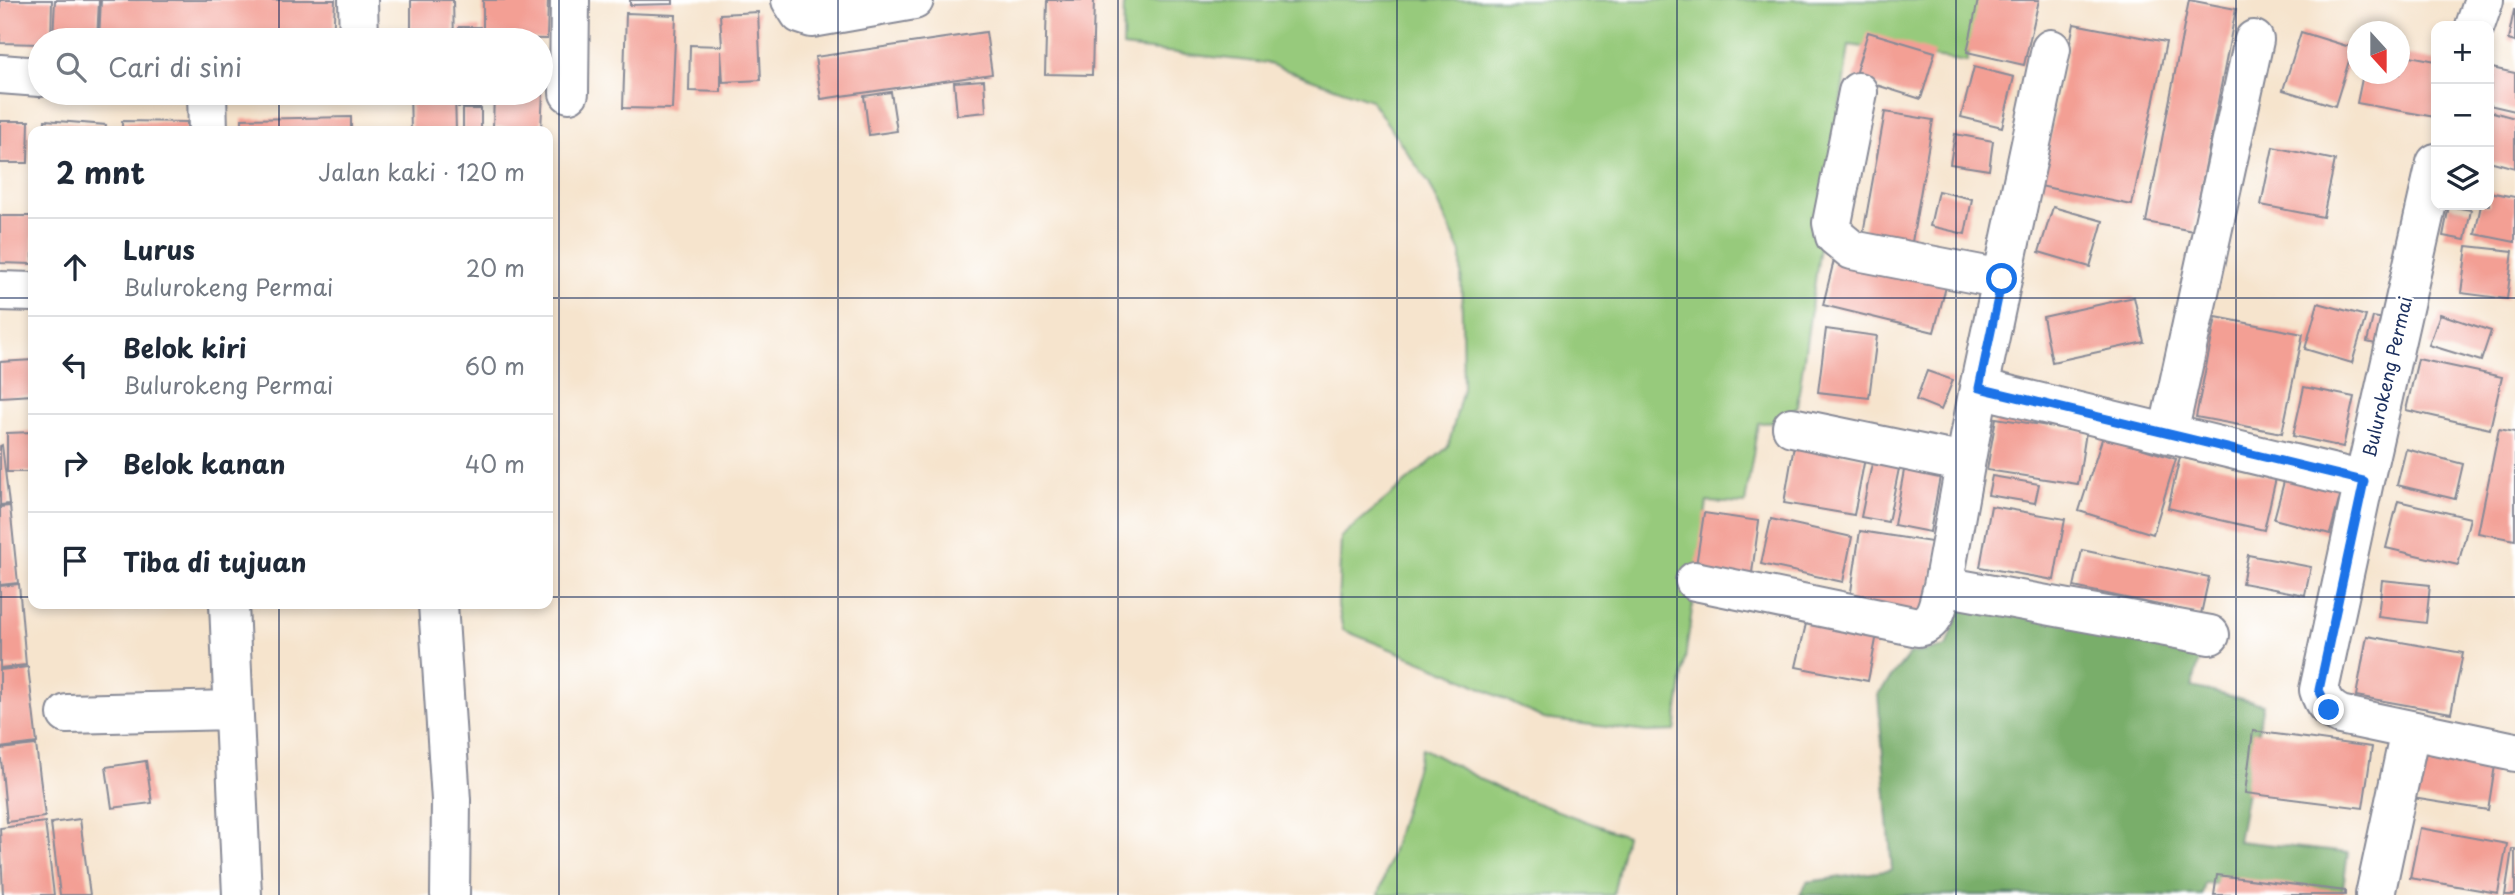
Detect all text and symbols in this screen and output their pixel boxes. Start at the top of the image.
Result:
north arrow [2347,21,2410,84]
map controls [2431,21,2494,210]
button: + [2431,21,2494,84]
search box [28,28,553,105]
text: Cari di sini [108,47,242,86]
icon: search [52,48,90,86]
button: − [2431,84,2494,147]
button: layers [2431,147,2494,210]
text: 2 mnt [56,149,145,194]
text: Jalan kaki · 120 m [318,154,525,189]
text: Lurus [123,230,195,269]
icon: ahead [56,248,94,286]
text: 20 m [466,250,525,285]
route start [1986,263,2017,294]
text: Bulurokeng Permai [123,269,333,304]
street label: Bulurokeng Permai [2355,293,2418,460]
text: Belok kiri [123,328,246,367]
icon: left [56,346,94,384]
text: 60 m [465,348,525,383]
text: Bulurokeng Permai [123,367,333,402]
icon: right [56,444,94,482]
text: Belok kanan [123,444,285,483]
text: 40 m [465,446,525,481]
icon: arrive [56,542,94,580]
text: Tiba di tujuan [123,542,307,581]
route end [2313,694,2344,725]

